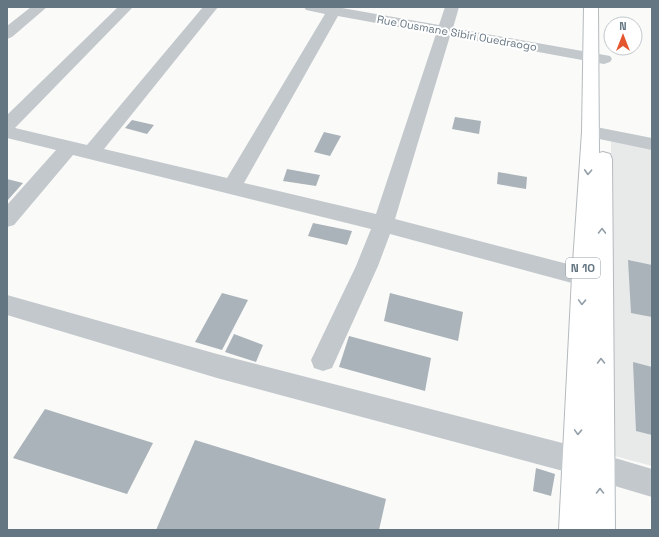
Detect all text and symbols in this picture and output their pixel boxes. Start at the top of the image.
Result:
street label: Rue Ousmane Sibiri Ouedraogo [376,12,538,54]
north arrow [603,16,643,56]
text: N [619,19,627,33]
one-way arrow [584,169,593,175]
one-way arrow [598,228,606,234]
road number: N 10 [566,258,600,278]
one-way arrow [578,299,586,305]
one-way arrow [597,358,605,364]
one-way arrow [574,429,583,435]
one-way arrow [596,488,604,494]

